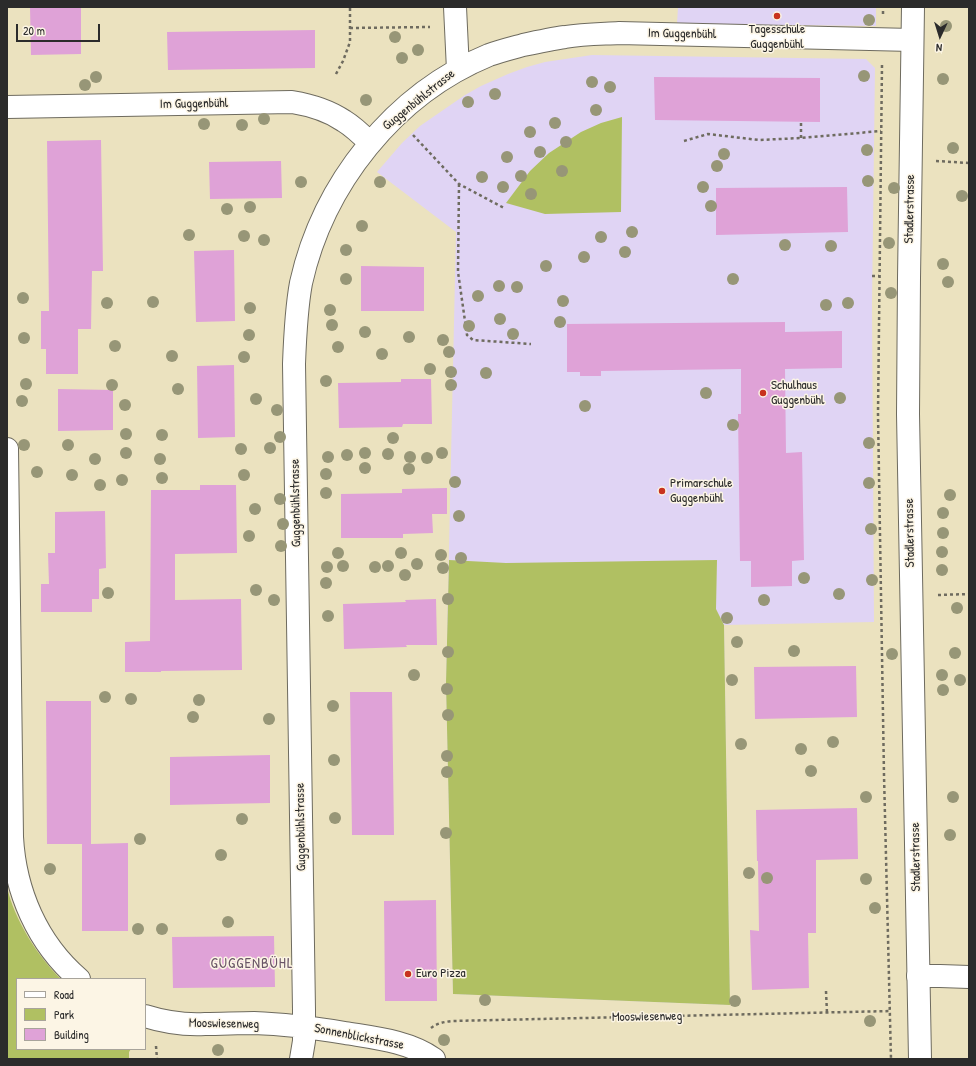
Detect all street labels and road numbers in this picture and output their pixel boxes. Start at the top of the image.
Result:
street label: Im Guggenbühl [648,26,716,42]
street label: Guggenbühlstrasse [380,66,458,134]
street label: Im Guggenbühl [160,96,228,112]
street label: Stadlerstrasse [902,174,918,244]
street label: Guggenbühlstrasse [287,459,305,547]
street label: Stadlerstrasse [902,498,918,568]
street label: Guggenbühlstrasse [292,783,310,871]
street label: Stadlerstrasse [908,822,924,892]
street label: Mooswiesenweg [612,1009,682,1025]
street label: Mooswiesenweg [189,1016,259,1032]
street label: Sonnenblickstrasse [313,1021,405,1053]

